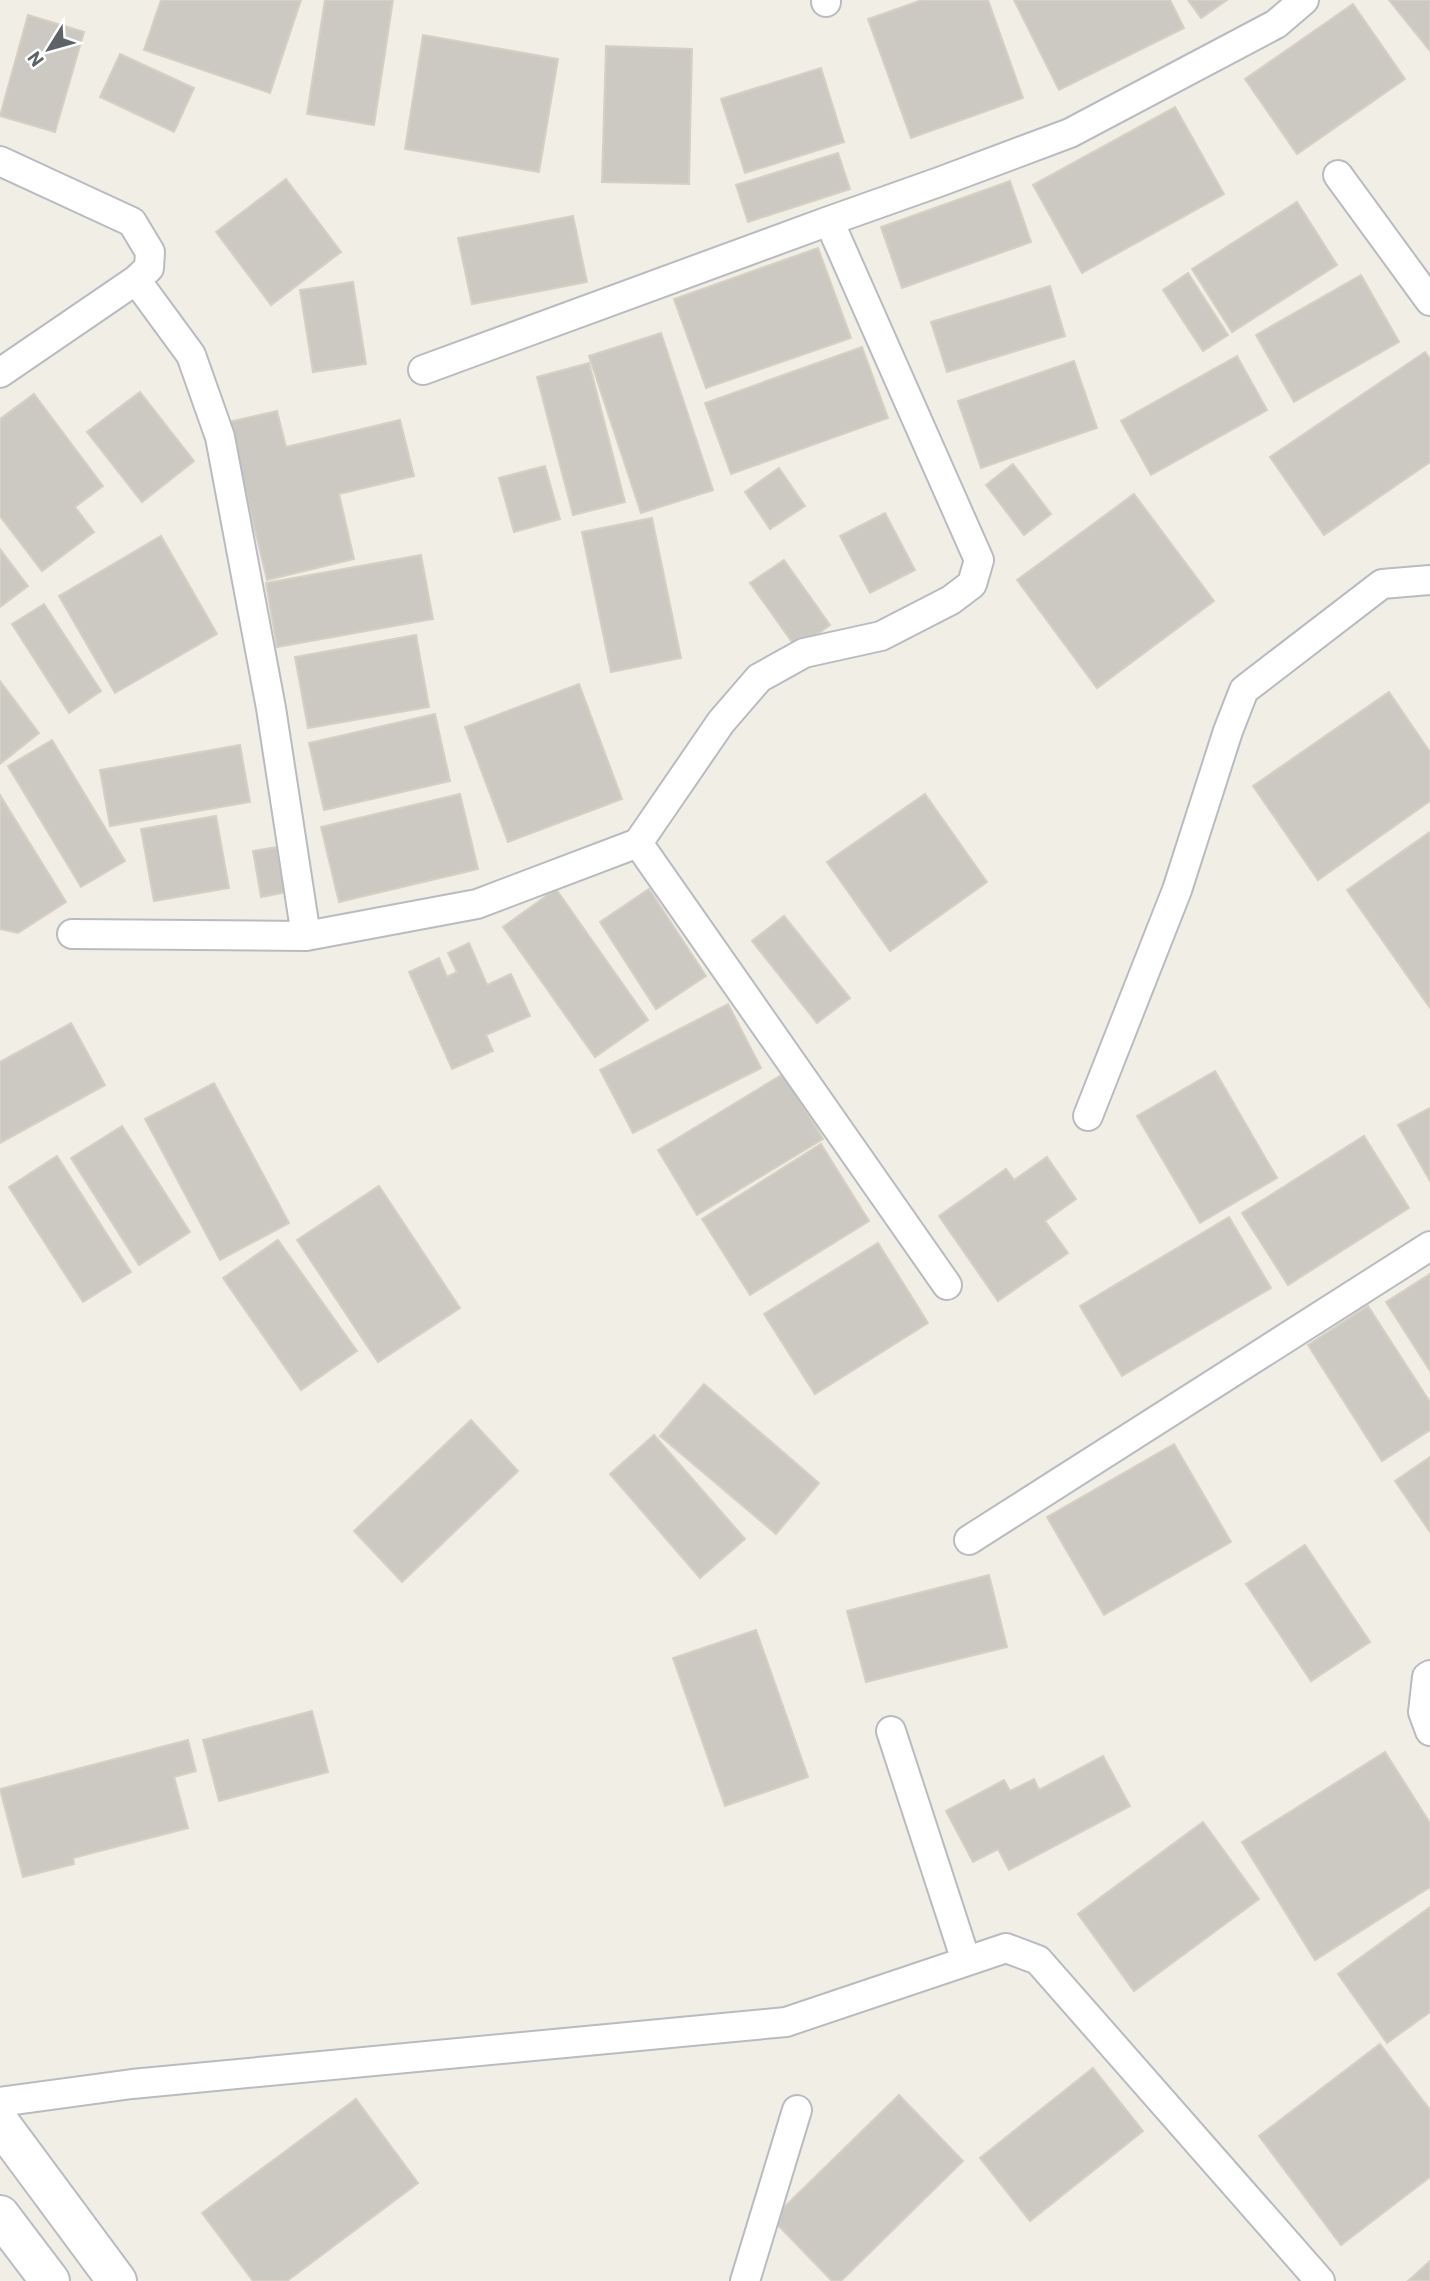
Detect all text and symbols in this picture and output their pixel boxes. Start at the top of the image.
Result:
north arrow [14,14,84,84]
text: N [22,48,48,72]

